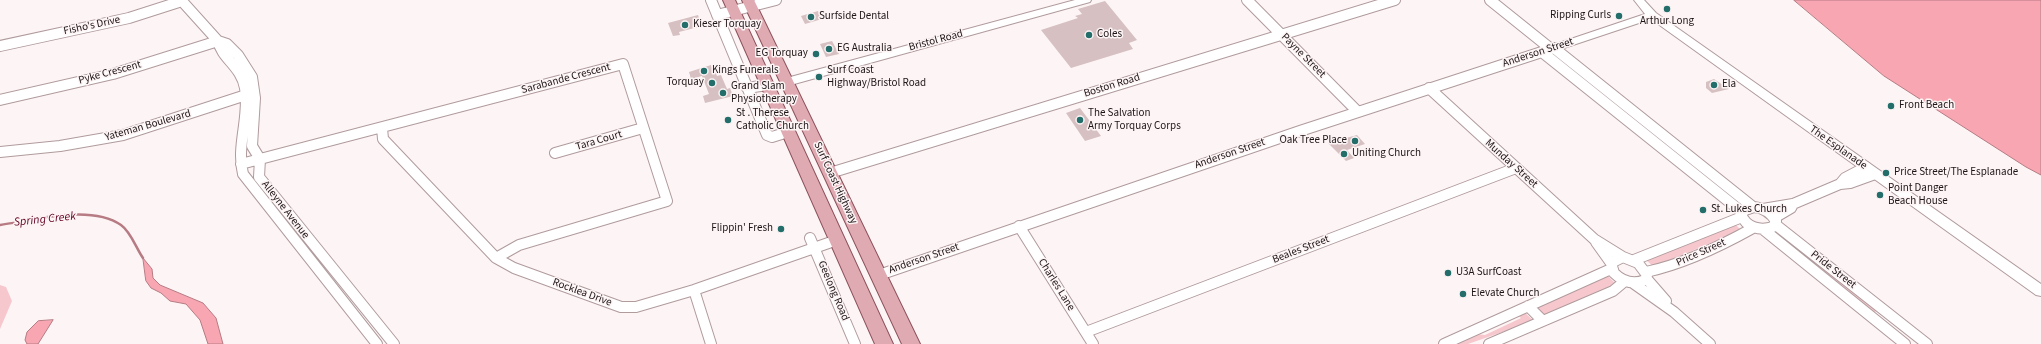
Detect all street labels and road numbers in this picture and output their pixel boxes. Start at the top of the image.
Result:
street label: Fisho's Drive [62,14,122,38]
street label: Bristol Road [907,27,965,55]
street label: Payne Street [1278,31,1328,81]
street label: Anderson Street [1501,35,1575,71]
street label: Pyke Crescent [77,58,143,88]
street label: Sarabande Crescent [520,61,612,97]
street label: Boston Road [1082,71,1142,101]
street label: Yateman Boulevard [104,107,192,145]
street label: The Esplanade [1807,123,1869,173]
street label: Tara Court [574,128,624,154]
street label: Anderson Street [1193,136,1267,172]
street label: Munday Street [1482,137,1540,191]
street label: Surf Coast Highway [810,140,860,226]
street label: Alleyne Avenue [258,178,312,242]
street label: Beales Street [1271,233,1331,267]
street label: Price Street [1674,236,1728,270]
street label: Anderson Street [887,241,961,277]
street label: Pride Street [1808,248,1858,292]
street label: Charles Lane [1035,256,1077,314]
street label: Geelong Road [814,259,852,323]
street label: Rocklea Drive [550,276,614,310]

